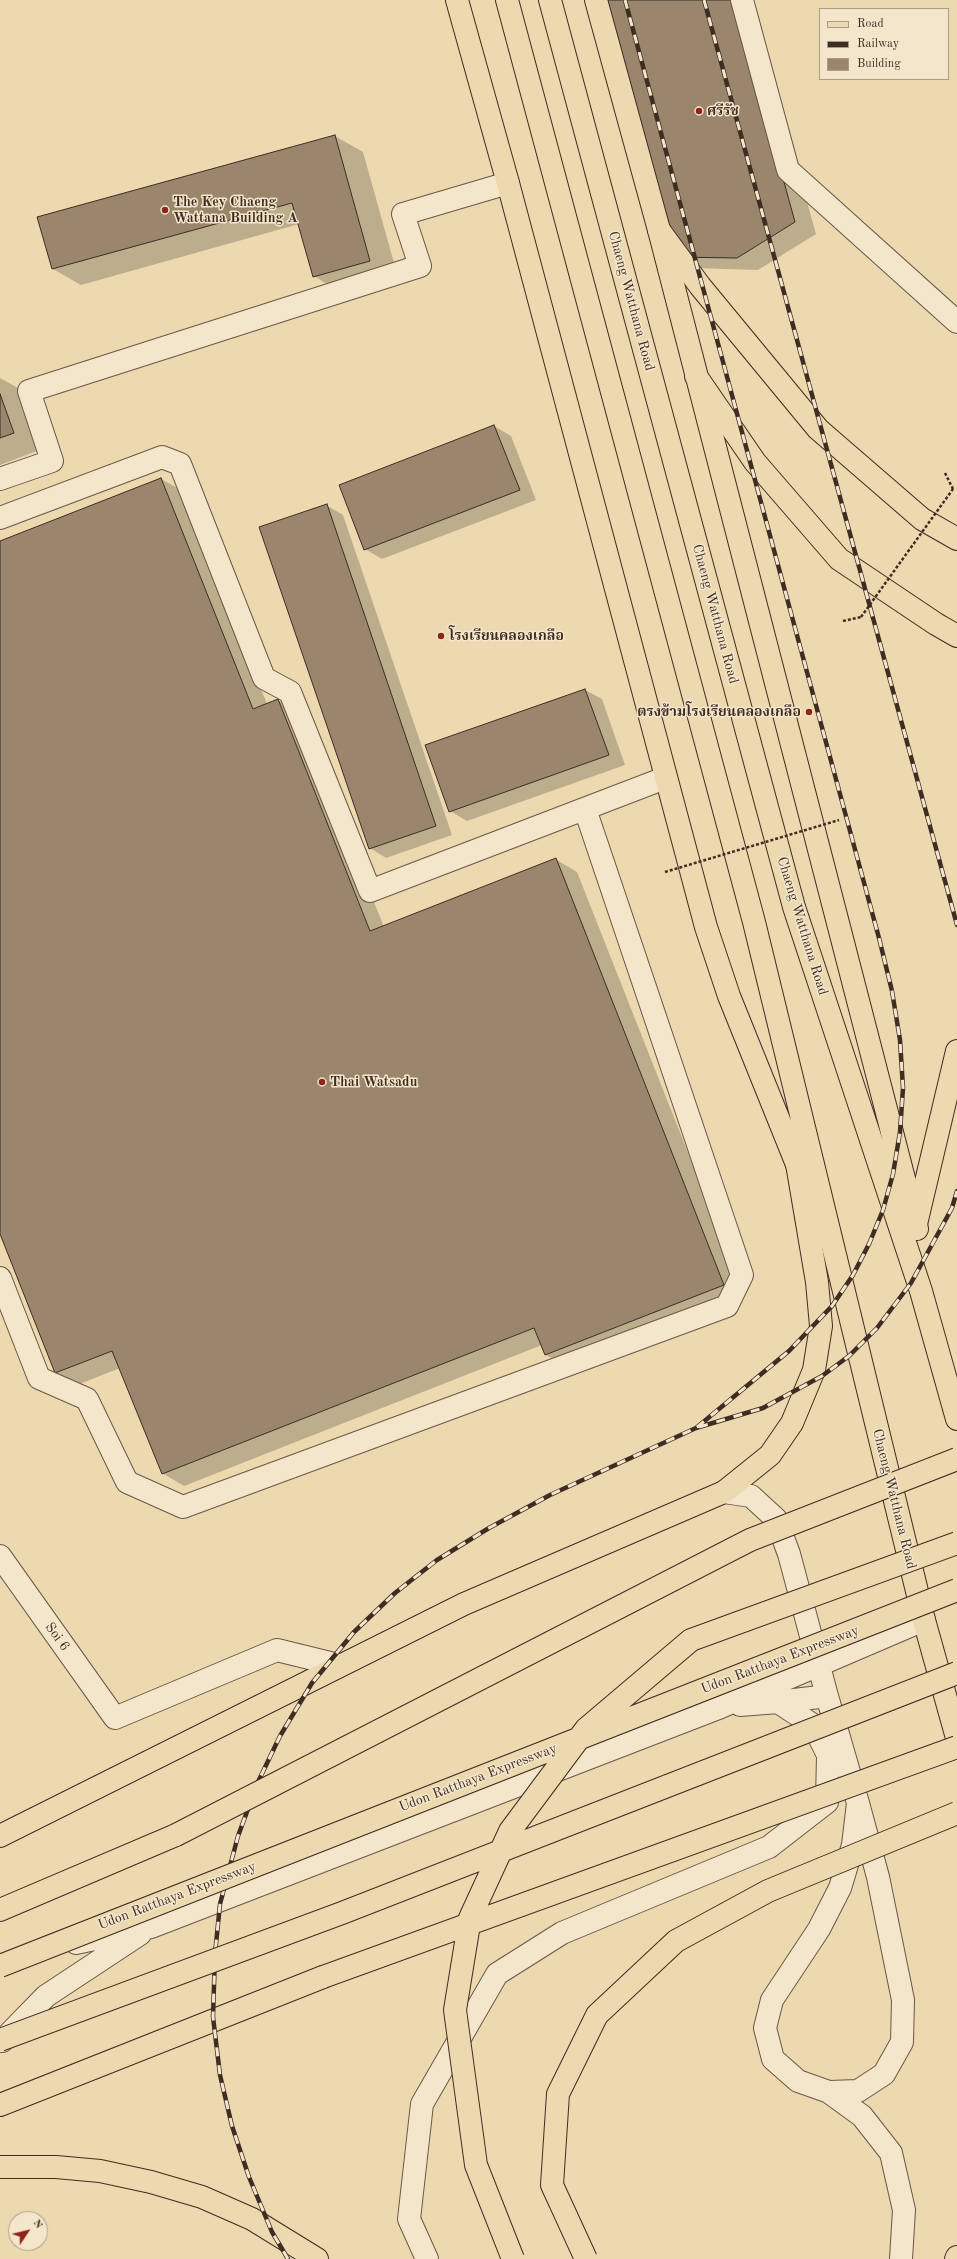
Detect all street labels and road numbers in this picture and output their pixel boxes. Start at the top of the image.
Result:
street label: Chaeng Watthana Road [604,229,658,373]
street label: Chaeng Watthana Road [688,542,742,686]
street label: Chaeng Watthana Road [773,855,831,997]
street label: Chaeng Watthana Road [868,1427,920,1571]
street label: Soi 6 [41,1619,73,1655]
street label: Udon Ratthaya Expressway [699,1622,861,1698]
street label: Udon Ratthaya Expressway [397,1740,559,1816]
street label: Udon Ratthaya Expressway [96,1858,258,1934]

